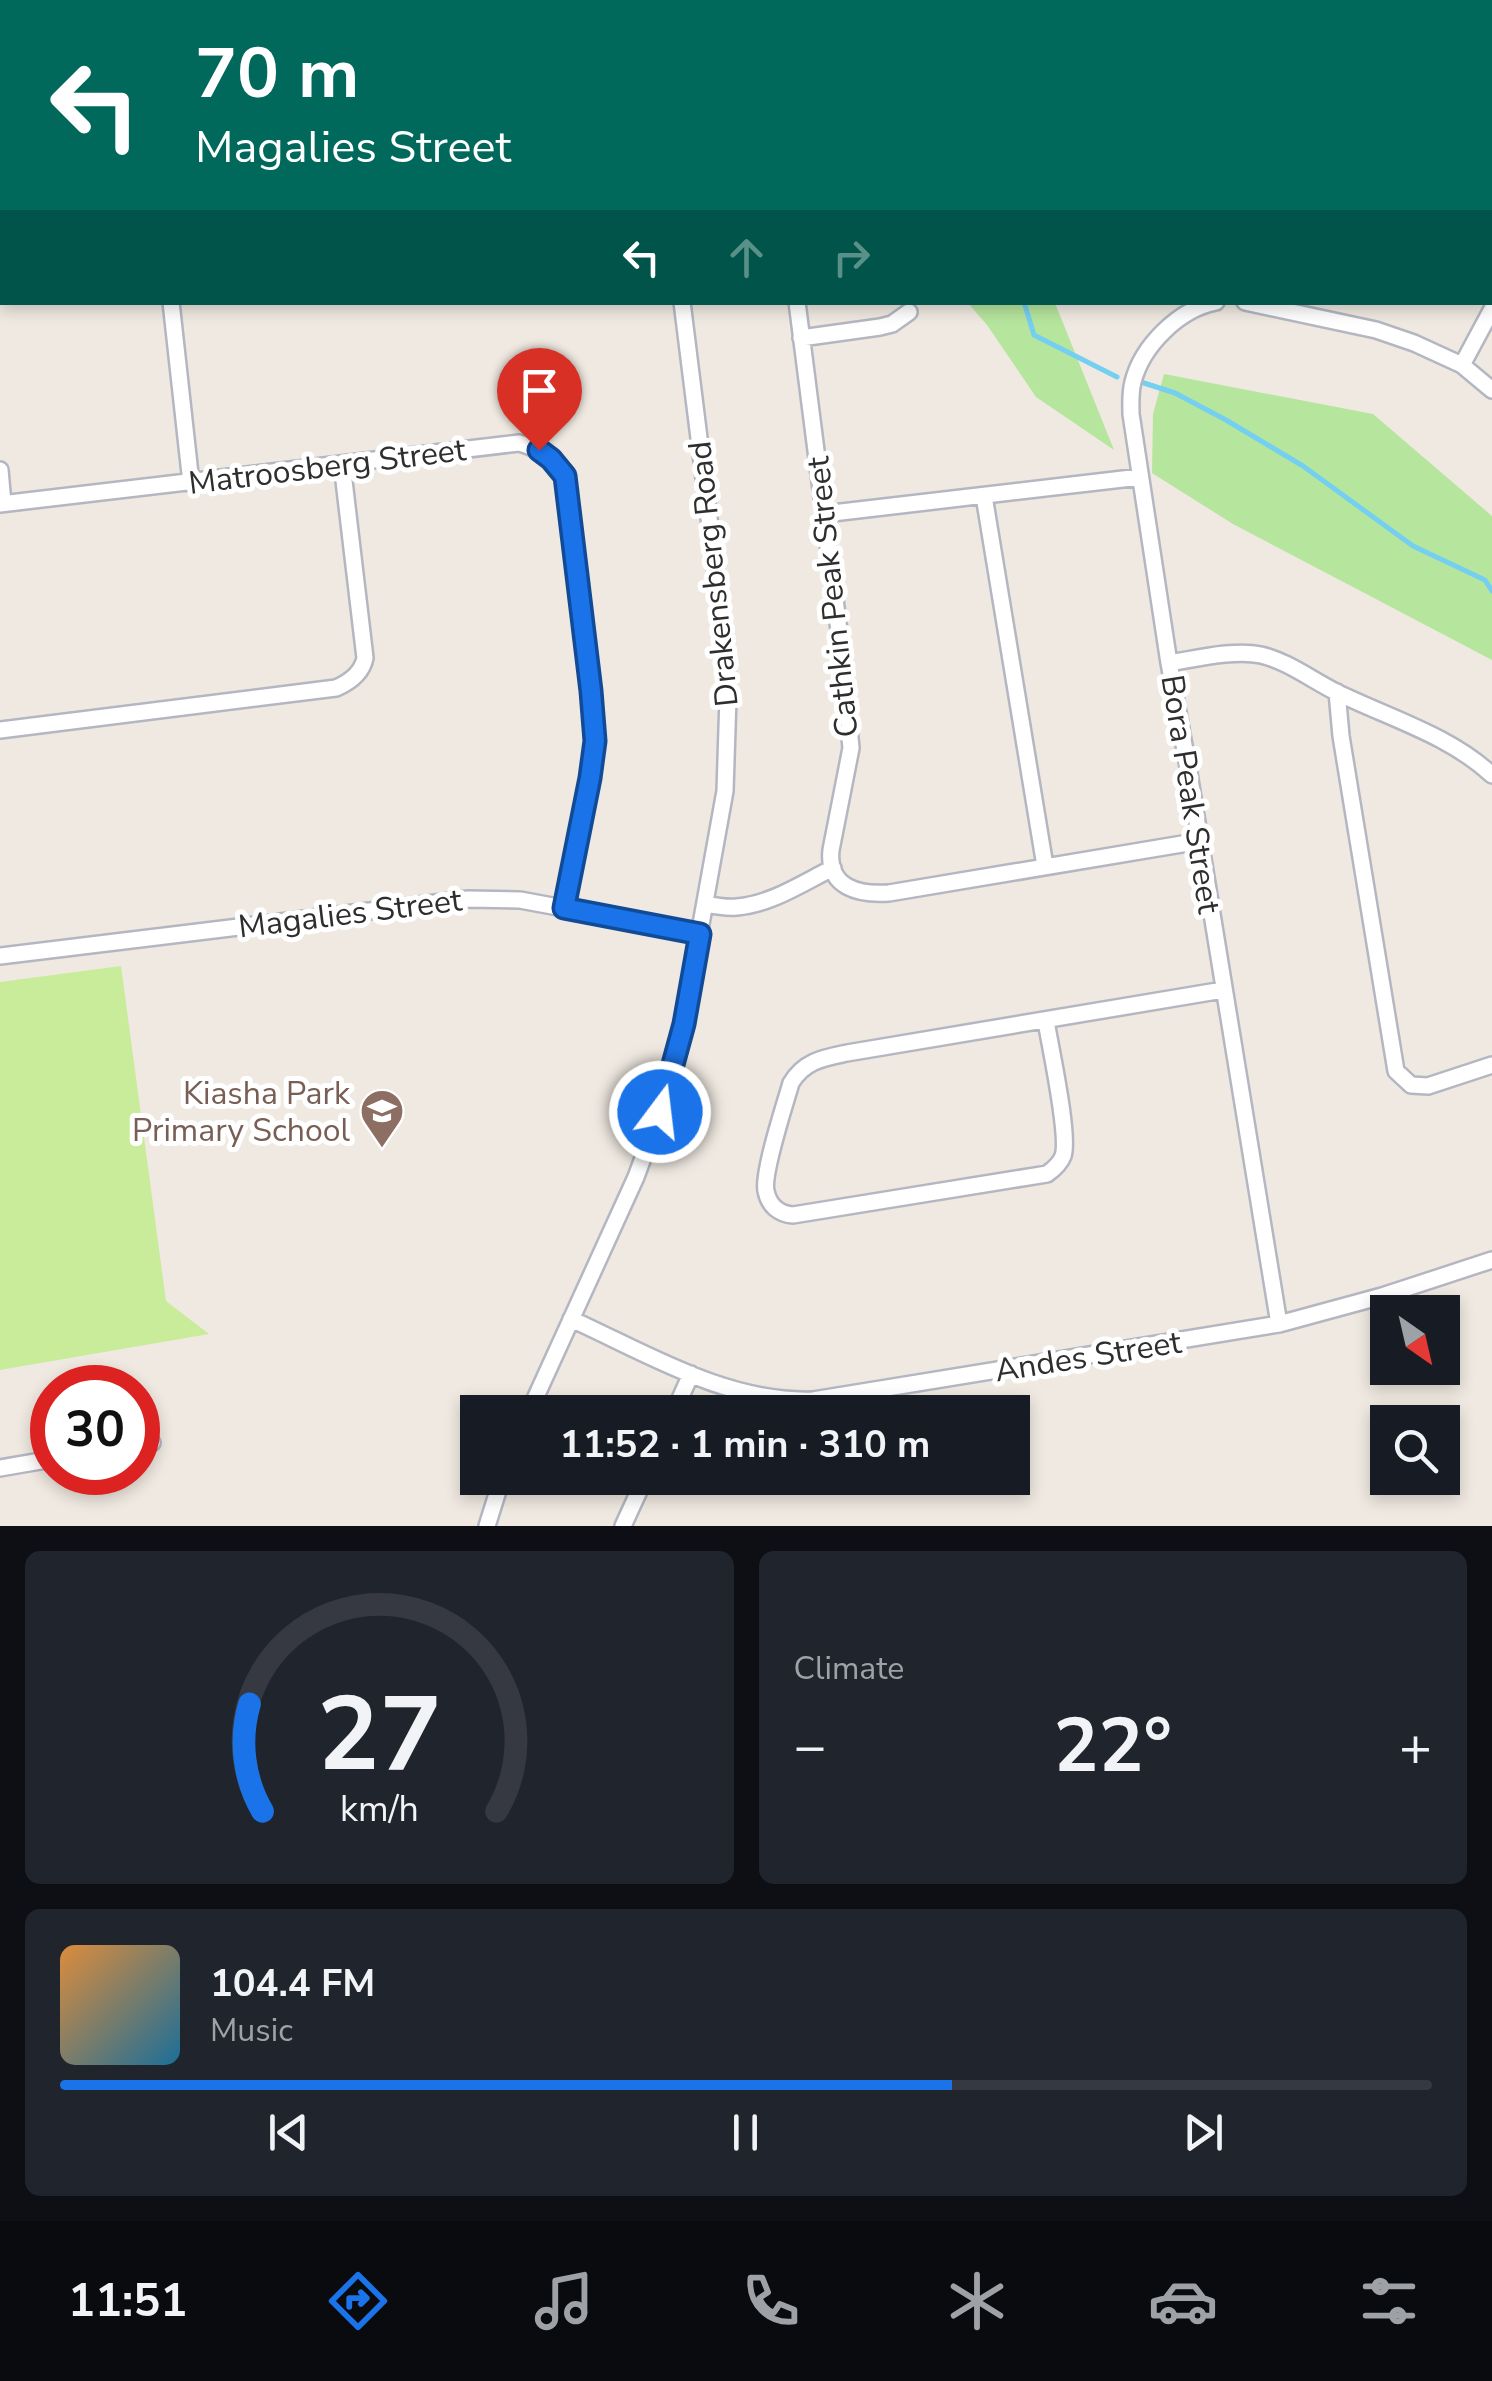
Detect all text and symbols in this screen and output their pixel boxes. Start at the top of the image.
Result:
text: 70 m [195,26,359,122]
icon: left [30,40,160,170]
text: Magalies Street [195,117,511,178]
icon: left [614,230,669,285]
icon: ahead [719,230,774,285]
icon: right [824,230,879,285]
pin [497,348,582,451]
icon: arrive [512,363,567,418]
street label: Matroosberg Street [186,428,469,505]
street label: Drakensberg Road [678,439,749,709]
street label: Cathkin Peak Street [796,454,869,740]
street label: Bora Peak Street [1150,672,1231,917]
street label: Magalies Street [236,878,465,949]
position arrow [608,1060,712,1164]
place label: Kiasha Park Primary School [132,1072,351,1152]
school or university icon: Kiasha Park Primary School [359,1088,405,1149]
north arrow [1370,1295,1460,1385]
map controls [1370,1295,1460,1495]
street label: Andes Street [992,1320,1185,1392]
speed limit sign: 30 [30,1365,160,1495]
button: search [1370,1405,1460,1495]
text: 11:52 · 1 min · 310 m [560,1419,930,1470]
text: Climate [794,1647,904,1690]
text: 27 [317,1664,442,1806]
text: 22° [1054,1695,1172,1797]
text: − [794,1709,827,1784]
text: + [1399,1709,1432,1784]
text: km/h [340,1785,419,1834]
text: 104.4 FM [210,1958,375,2009]
text: Music [210,2009,293,2052]
icon: previous [261,2105,316,2160]
icon: pause [718,2105,773,2160]
icon: next [1176,2105,1231,2160]
icon: directions [323,2266,393,2336]
icon: music [529,2266,599,2336]
icon: phone [736,2266,806,2336]
icon: climate [942,2266,1012,2336]
icon: car [1148,2266,1218,2336]
icon: filters [1354,2266,1424,2336]
text: 11:51 [68,2271,187,2332]

